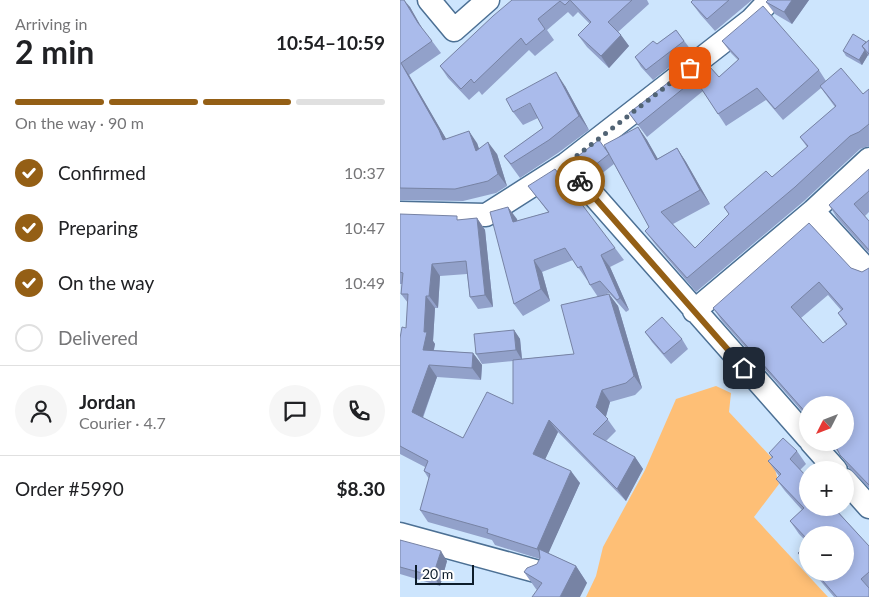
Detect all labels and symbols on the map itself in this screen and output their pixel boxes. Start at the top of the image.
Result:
pin [669,47,711,89]
courier [555,156,605,206]
pin [723,347,765,389]
north arrow [799,396,854,451]
scale bar [415,562,474,585]

